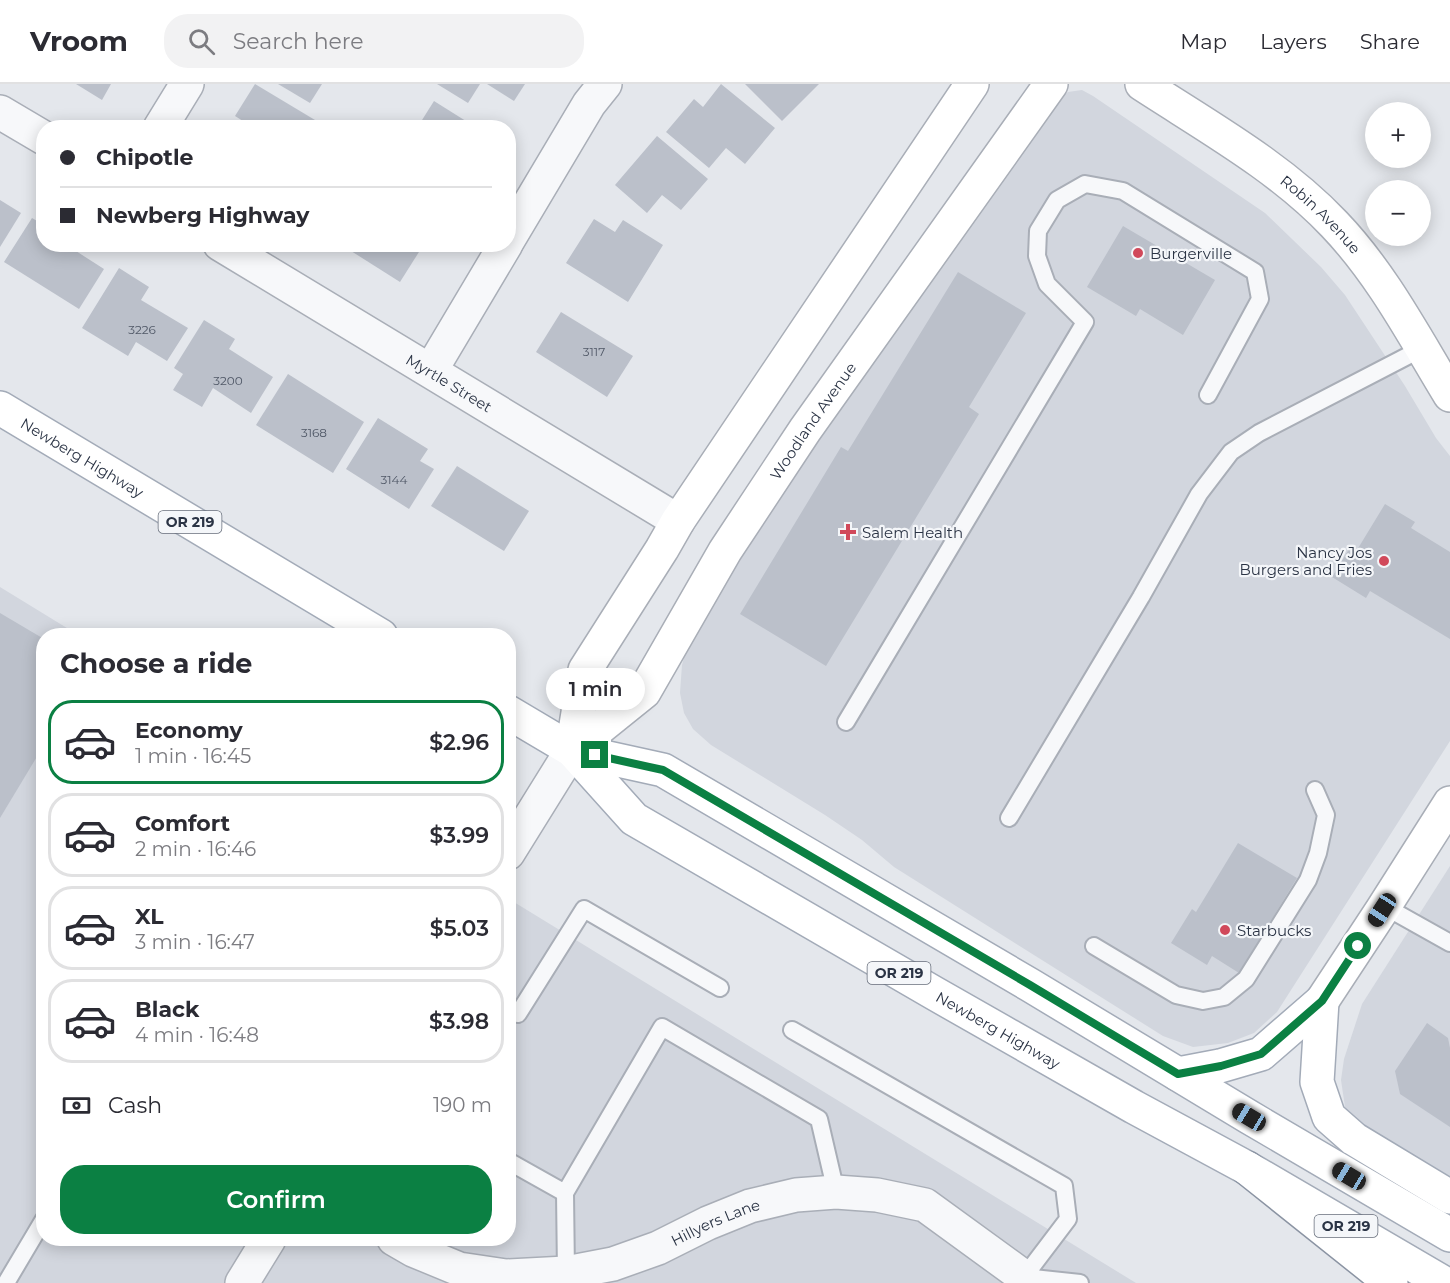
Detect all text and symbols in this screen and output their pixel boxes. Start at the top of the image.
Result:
search box [164,14,584,68]
text: Vroom [30,24,128,58]
icon: search [185,25,218,58]
text: Search here [233,28,364,55]
text: Map [1180,29,1227,54]
text: Layers [1260,29,1327,54]
text: Share [1360,29,1420,54]
map controls [1365,102,1431,246]
button: + [1365,102,1431,168]
text: Chipotle [96,144,193,171]
street label: Robin Avenue [1277,171,1365,257]
button: − [1365,180,1431,246]
text: Newberg Highway [96,202,309,229]
place label: Burgerville [1150,244,1232,263]
marker: Burgerville [1131,246,1145,260]
house number: 3226 [128,322,156,337]
house number: 3117 [583,344,605,359]
street label: Myrtle Street [403,349,496,416]
street label: Woodland Avenue [765,358,860,483]
house number: 3200 [213,373,243,388]
street label: Newberg Highway [18,413,148,502]
house number: 3168 [301,425,327,440]
house number: 3144 [381,472,408,487]
road number: OR 219 [158,511,222,533]
marker: Salem Health [839,523,857,541]
place label: Salem Health [862,523,963,542]
place label: Nancy Jos Burgers and Fries [1239,543,1372,579]
marker: Nancy Jos Burgers and Fries [1377,554,1391,568]
text: Choose a ride [60,647,252,680]
callout: 1 min [546,668,644,710]
text: 1 min [569,677,622,701]
icon: car [63,715,117,769]
text: Economy [135,717,243,744]
text: $2.96 [429,729,489,756]
route end [581,741,608,768]
text: 1 min · 16:45 [135,744,251,768]
icon: car [63,808,117,862]
text: Comfort [135,810,230,837]
text: $3.99 [430,822,489,849]
text: 2 min · 16:46 [135,837,256,861]
car [1365,890,1399,930]
icon: car [63,901,117,955]
text: XL [135,903,164,930]
text: $5.03 [430,915,489,942]
place label: Starbucks [1237,921,1311,940]
marker: Starbucks [1218,923,1232,937]
text: 3 min · 16:47 [135,930,255,954]
route start [1344,932,1371,959]
road number: OR 219 [868,962,930,984]
street label: Newberg Highway [933,987,1064,1073]
icon: car [63,994,117,1048]
text: Black [135,996,199,1023]
text: $3.98 [429,1008,489,1035]
text: 4 min · 16:48 [135,1023,259,1047]
icon: cash [60,1089,93,1122]
text: Cash [108,1092,162,1119]
text: 190 m [433,1093,492,1117]
car [1229,1100,1269,1134]
car [1329,1159,1369,1193]
button: Confirm [60,1165,492,1234]
street label: Hillyers Lane [667,1195,762,1250]
road number: OR 219 [1314,1215,1378,1237]

